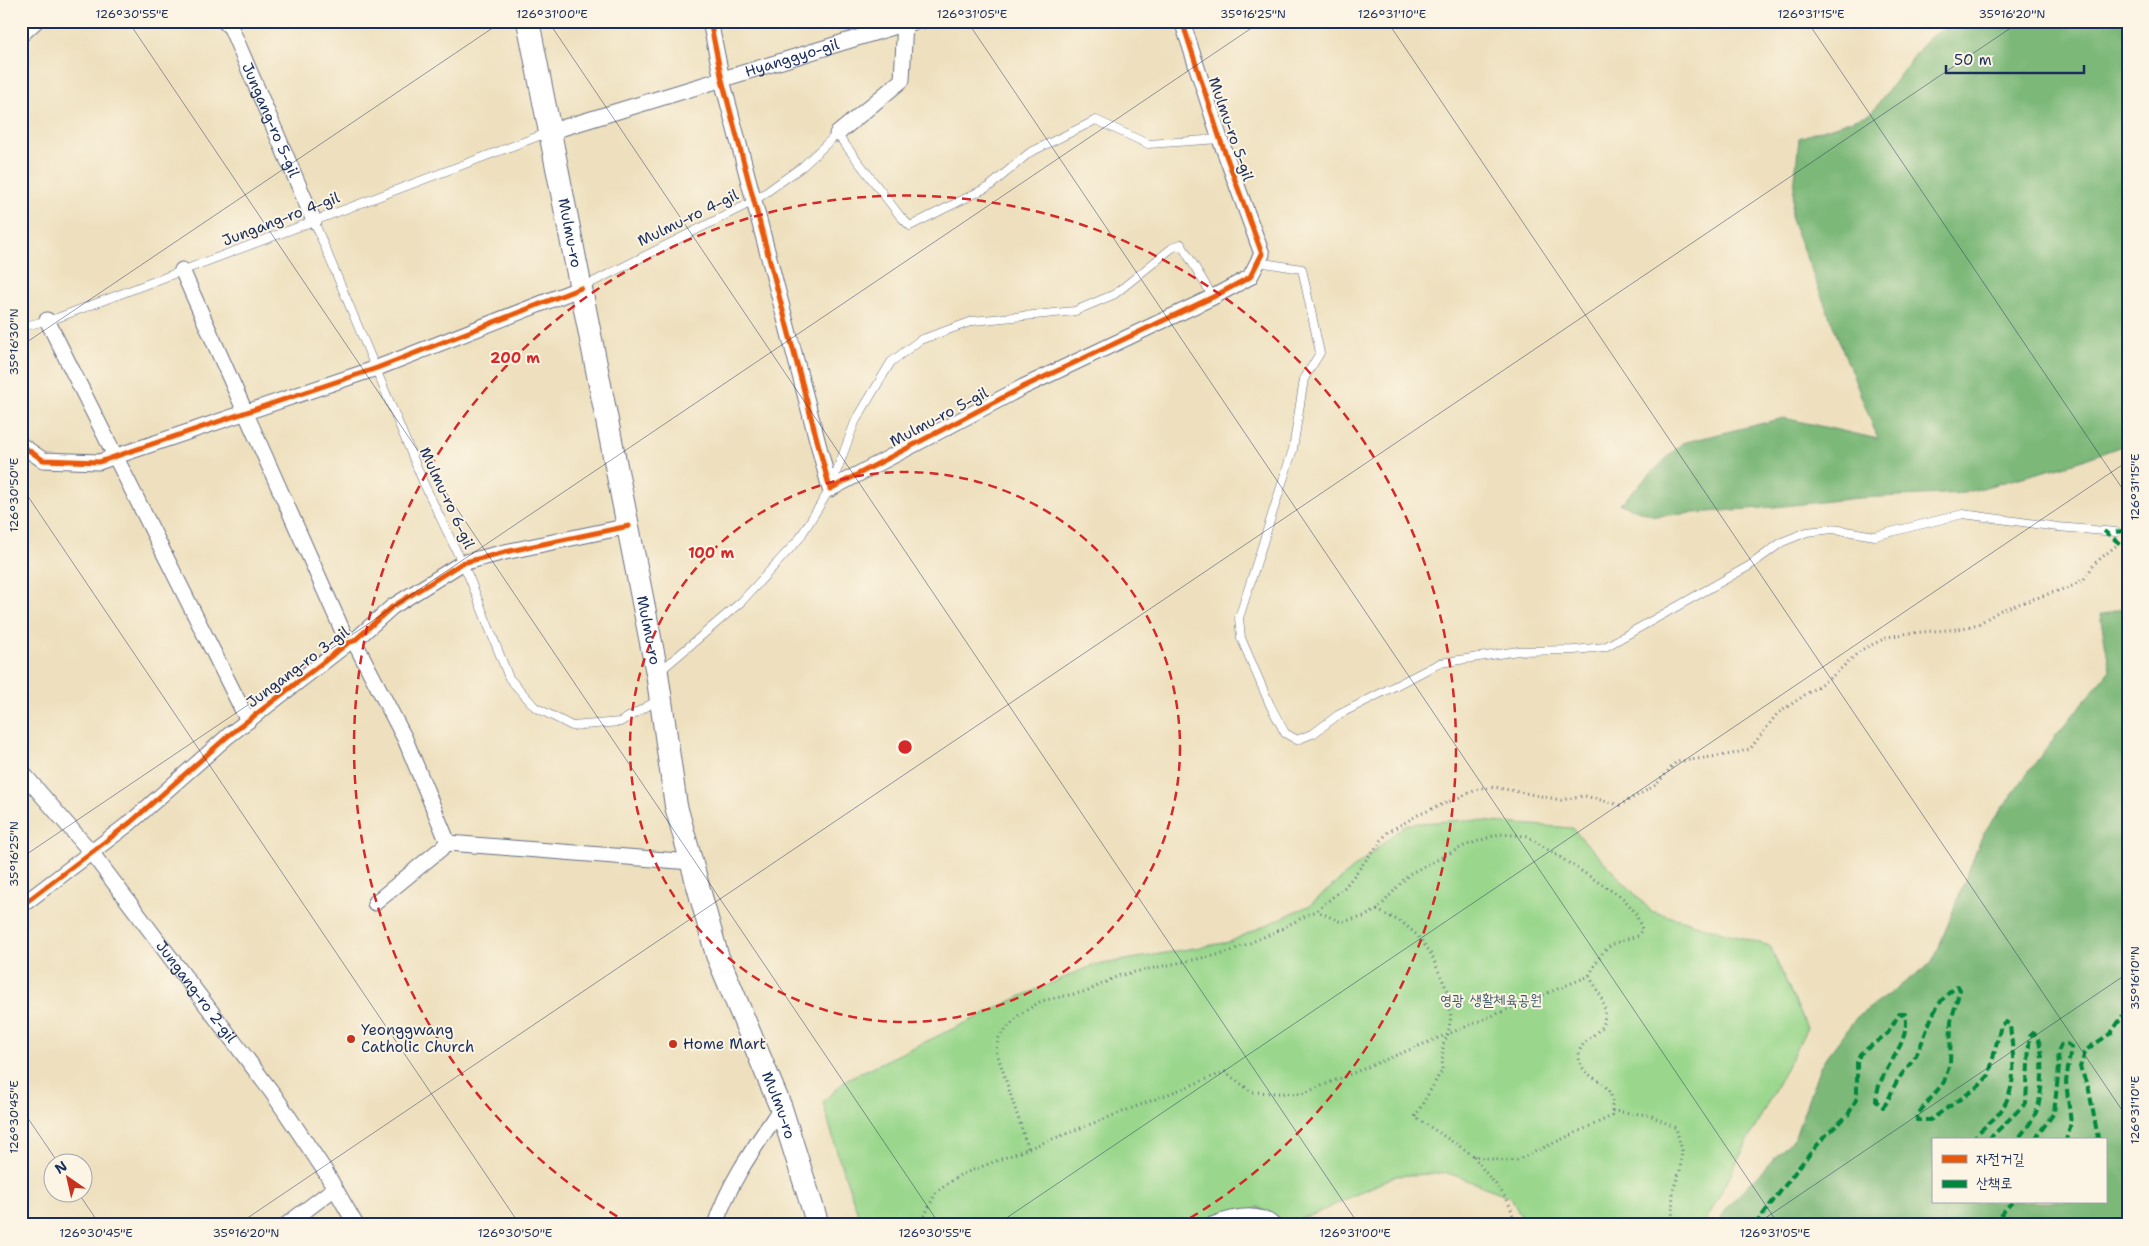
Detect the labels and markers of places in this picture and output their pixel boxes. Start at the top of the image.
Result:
centre of rings [896,738,914,756]
place label: Yeonggwang Catholic Church [361,1020,474,1057]
marker: Yeonggwang Catholic Church [345,1033,357,1045]
place label: Home Mart [683,1034,766,1054]
marker: Home Mart [667,1038,679,1050]

